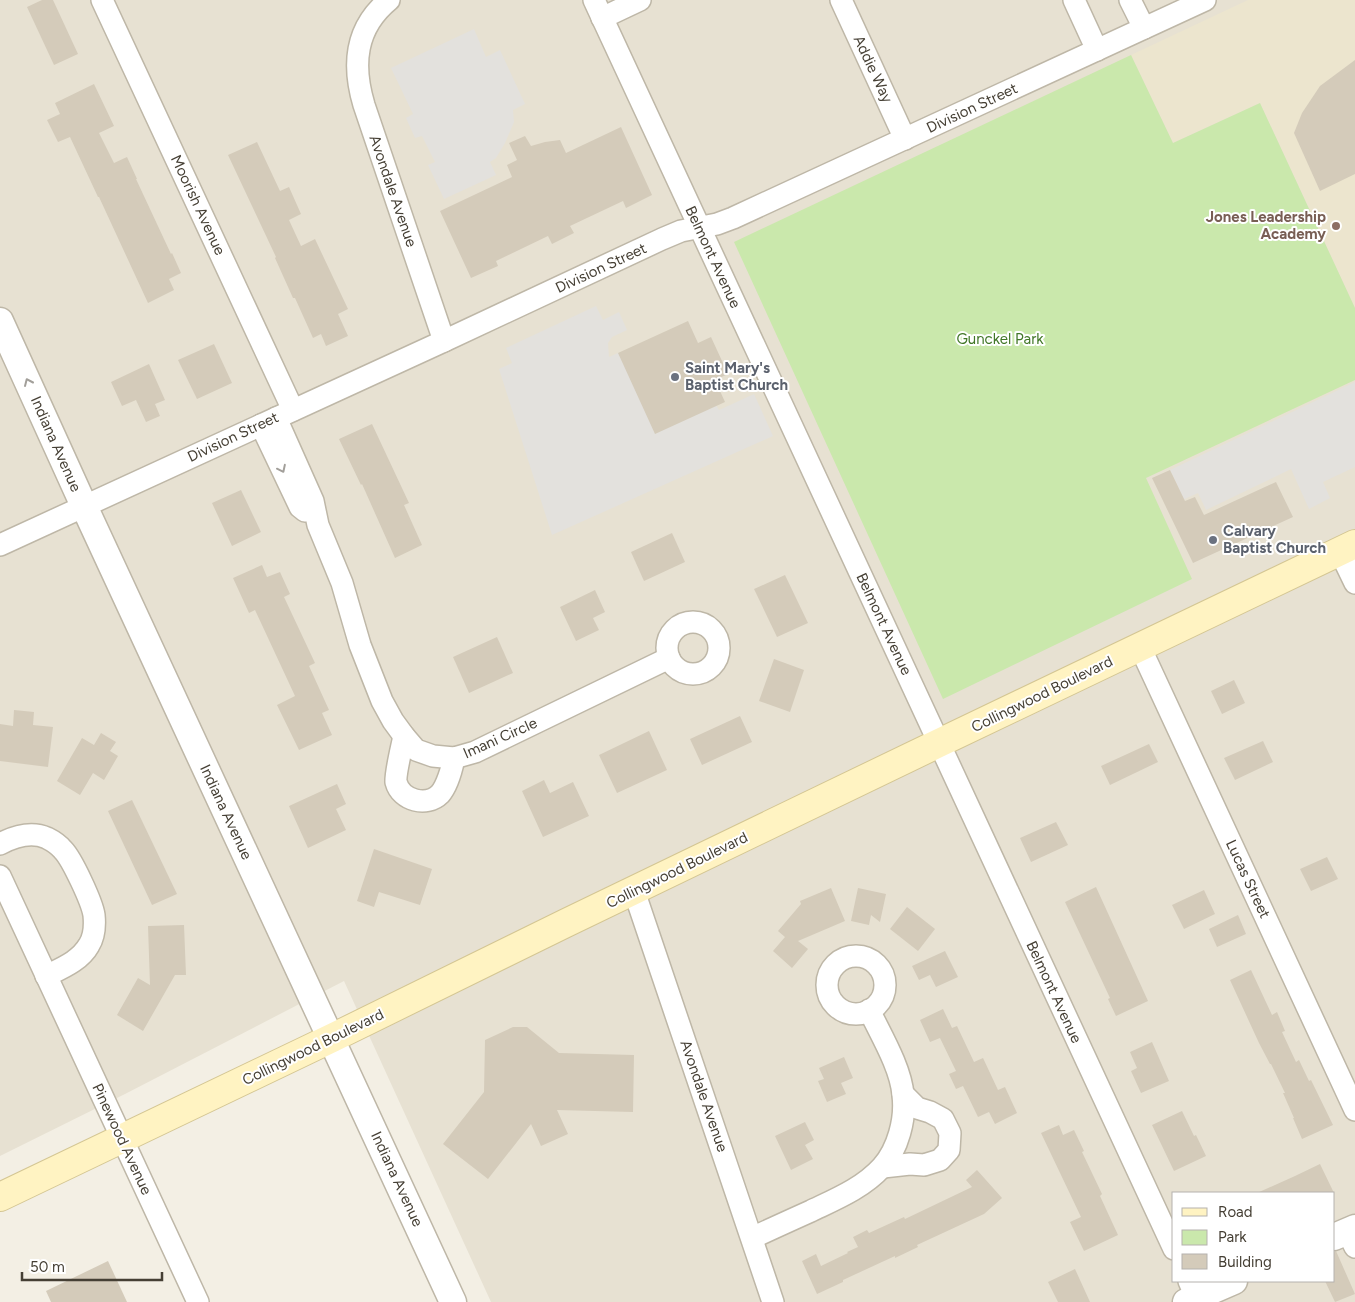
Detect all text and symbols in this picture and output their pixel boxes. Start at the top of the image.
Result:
street label: Addie Way [850,32,896,106]
street label: Division Street [924,79,1021,137]
street label: Avondale Avenue [365,133,421,249]
street label: Moorish Avenue [167,152,229,258]
street label: Belmont Avenue [681,203,745,311]
place label: Jones Leadership Academy [1206,208,1326,243]
marker: Jones Leadership Academy [1330,220,1342,232]
street label: Division Street [553,239,650,297]
park label: Gunckel Park [956,330,1044,348]
place label: Saint Mary's Baptist Church [685,359,788,394]
marker: Saint Mary's Baptist Church [669,371,681,383]
one-way arrow [23,378,34,387]
street label: Indiana Avenue [27,393,85,495]
street label: Division Street [185,408,282,466]
one-way arrow [276,464,286,473]
place label: Calvary Baptist Church [1223,522,1326,557]
marker: Calvary Baptist Church [1207,534,1219,546]
street label: Belmont Avenue [852,570,916,678]
street label: Collingwood Boulevard [968,652,1116,736]
street label: Imani Circle [460,714,540,762]
street label: Indiana Avenue [196,762,256,862]
street label: Collingwood Boulevard [603,828,751,912]
street label: Lucas Street [1222,837,1274,921]
street label: Belmont Avenue [1022,938,1086,1046]
street label: Collingwood Boulevard [239,1005,387,1089]
street label: Avondale Avenue [676,1038,732,1154]
street label: Pinewood Avenue [88,1080,156,1198]
street label: Indiana Avenue [367,1129,427,1229]
legend [1172,1192,1335,1282]
text: Road [1218,1203,1253,1221]
text: Park [1218,1228,1247,1246]
scale bar [22,1250,162,1282]
text: Building [1218,1253,1272,1271]
text: 50 m [30,1258,65,1276]

